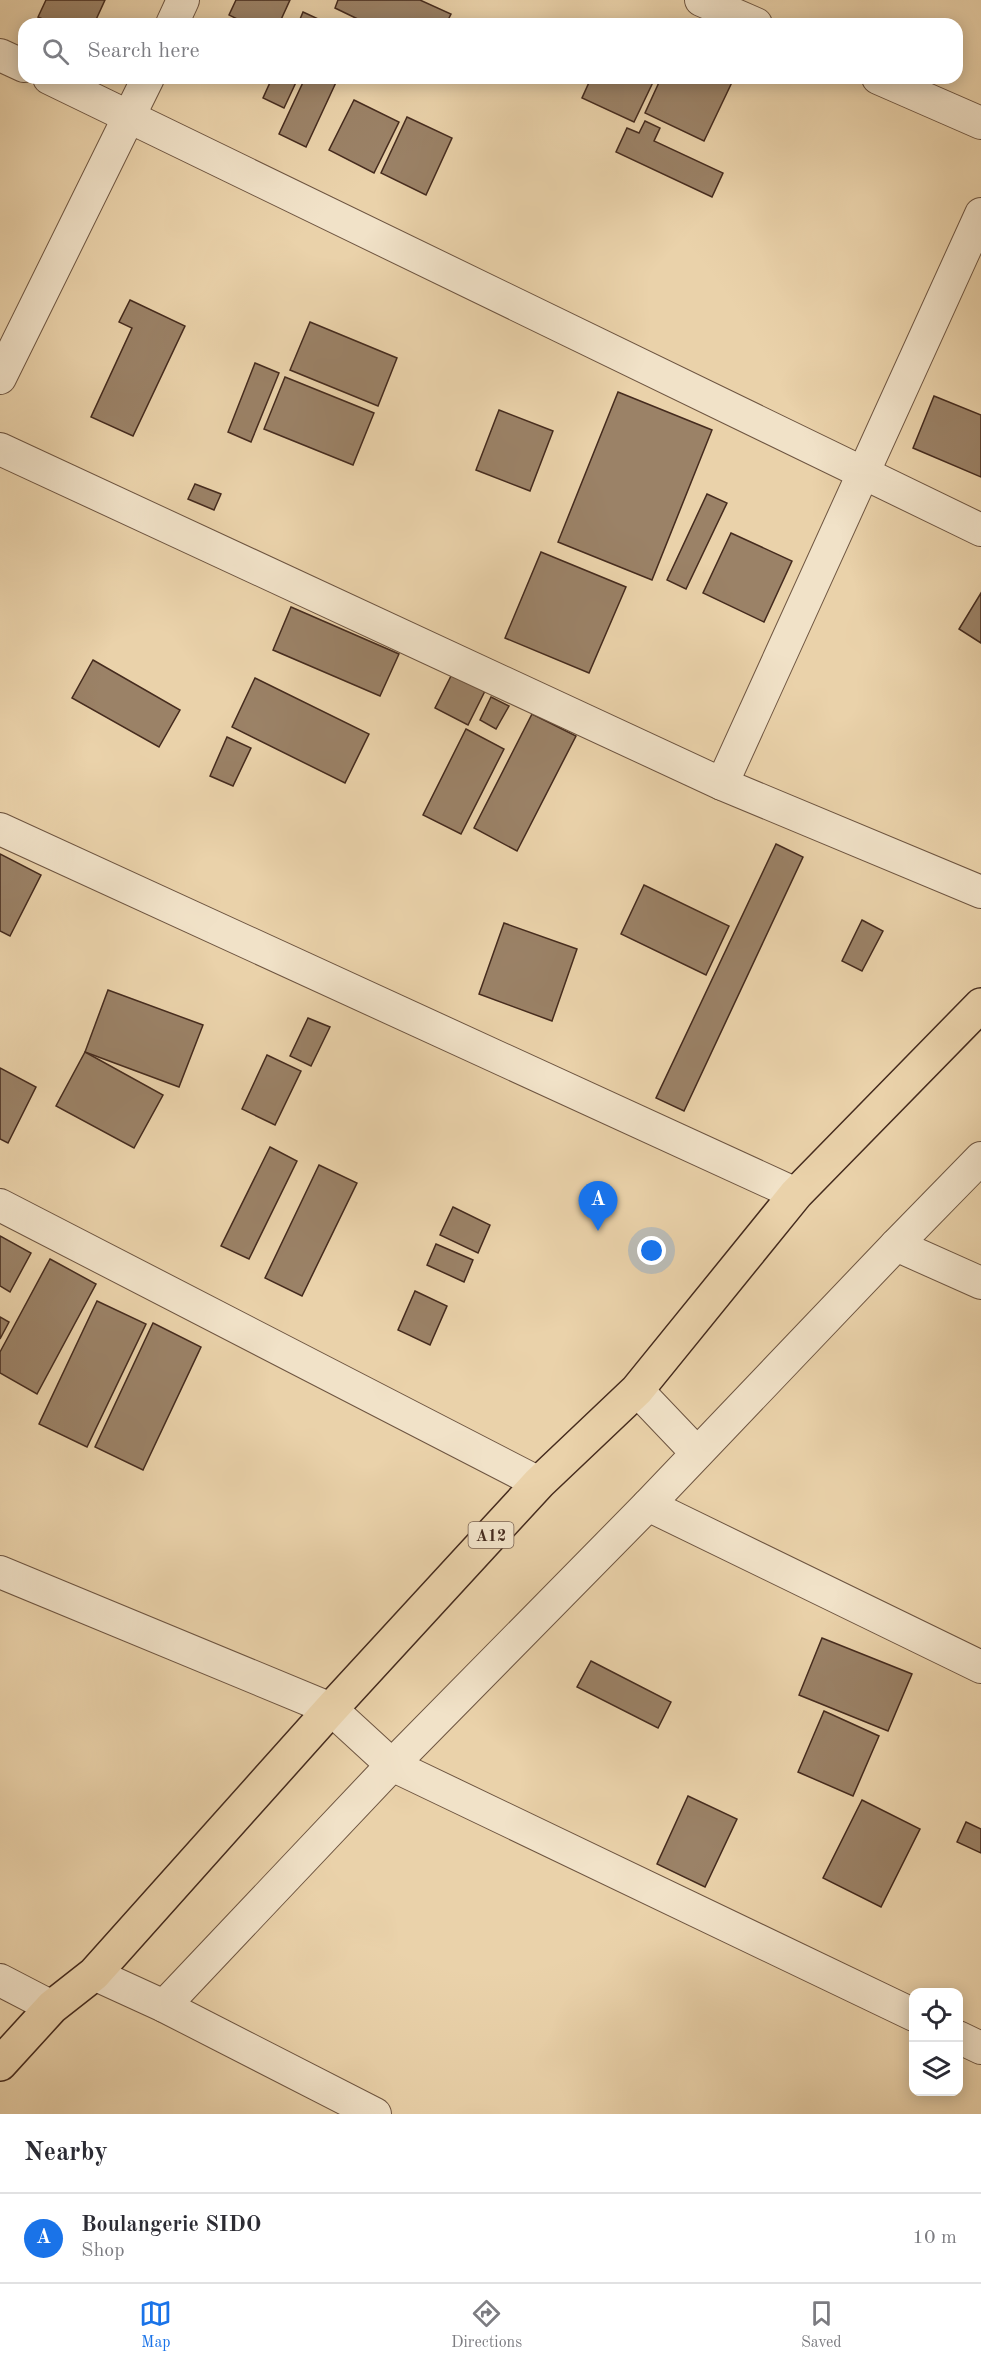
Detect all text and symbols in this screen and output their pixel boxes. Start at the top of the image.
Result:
search box [18,18,963,84]
icon: search [39,35,72,68]
text: Search here [87,40,200,62]
pin: A [578,1182,618,1231]
your location [637,1236,666,1265]
road number: A12 [468,1522,514,1548]
map controls [909,1988,963,2096]
button: locate [909,1988,963,2042]
button: layers [909,2042,963,2096]
text: Nearby [24,2140,108,2166]
text: Boulangerie SIDO [81,2214,261,2236]
text: A [36,2228,51,2248]
text: 10 m [912,2228,957,2248]
text: Shop [81,2241,125,2261]
tab: Map [139,2297,172,2353]
tab: Directions [451,2297,522,2353]
tab: Saved [801,2297,842,2353]

